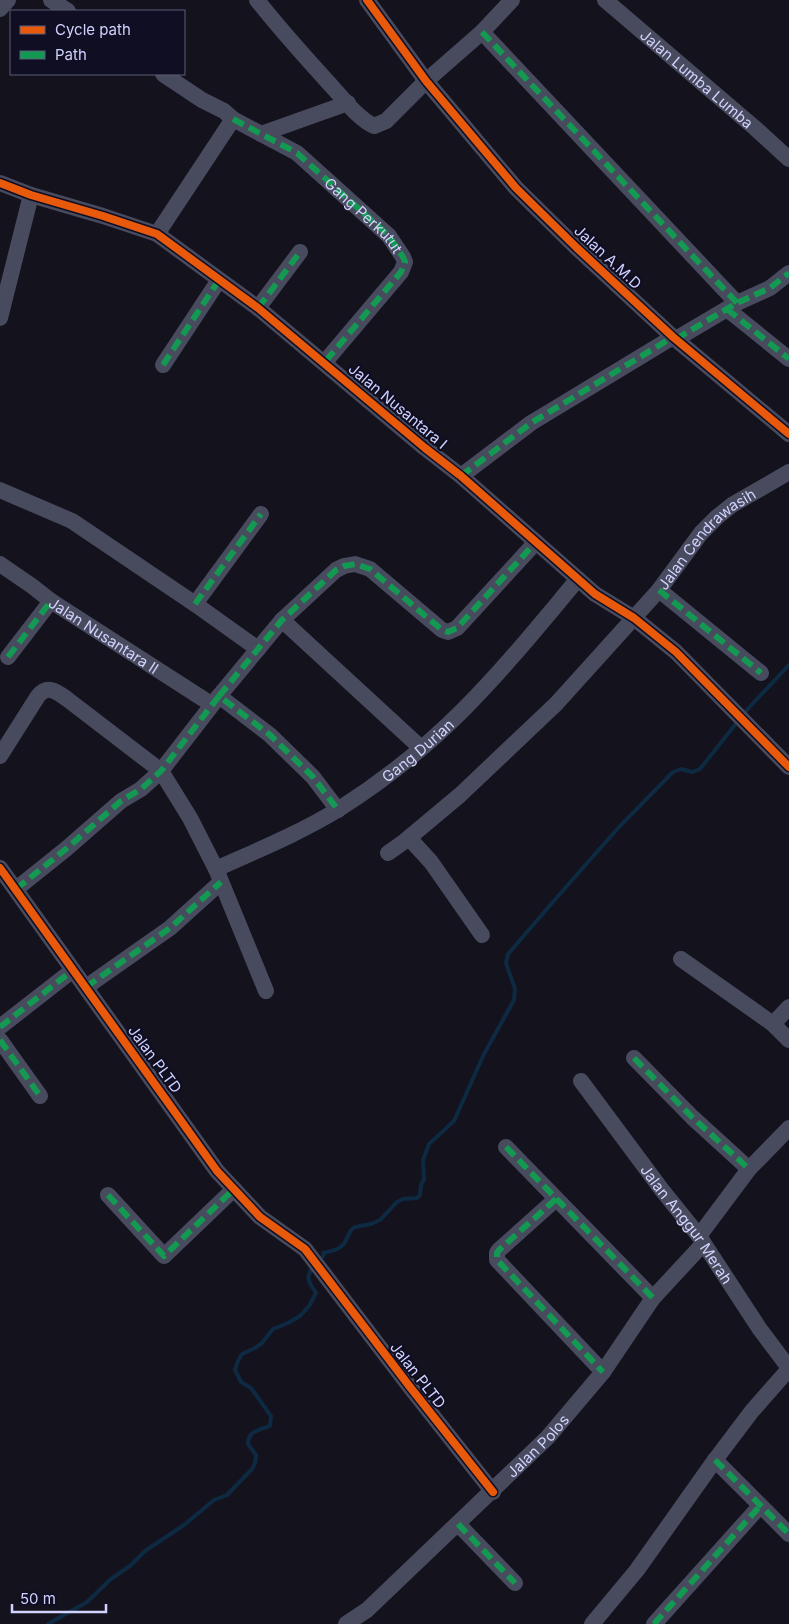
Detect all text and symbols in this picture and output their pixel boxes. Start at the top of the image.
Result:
legend [10,10,185,75]
text: Cycle path [55,20,131,39]
street label: Jalan Lumba Lumba [637,25,758,132]
text: Path [55,45,87,64]
street label: Gang Perkutut [321,173,407,257]
street label: Jalan A.M.D [570,221,646,293]
street label: Jalan Nusantara I [345,359,451,453]
street label: Jalan Cendrawasih [653,484,759,593]
street label: Jalan Nusantara II [45,593,163,678]
street label: Gang Durian [378,715,458,786]
street label: Jalan PLTD [124,1021,186,1097]
street label: Jalan Anggur Merah [637,1160,737,1287]
street label: Jalan PLTD [386,1338,450,1412]
street label: Jalan Polos [502,1410,573,1481]
scale bar [12,1582,106,1614]
text: 50 m [20,1589,56,1608]

